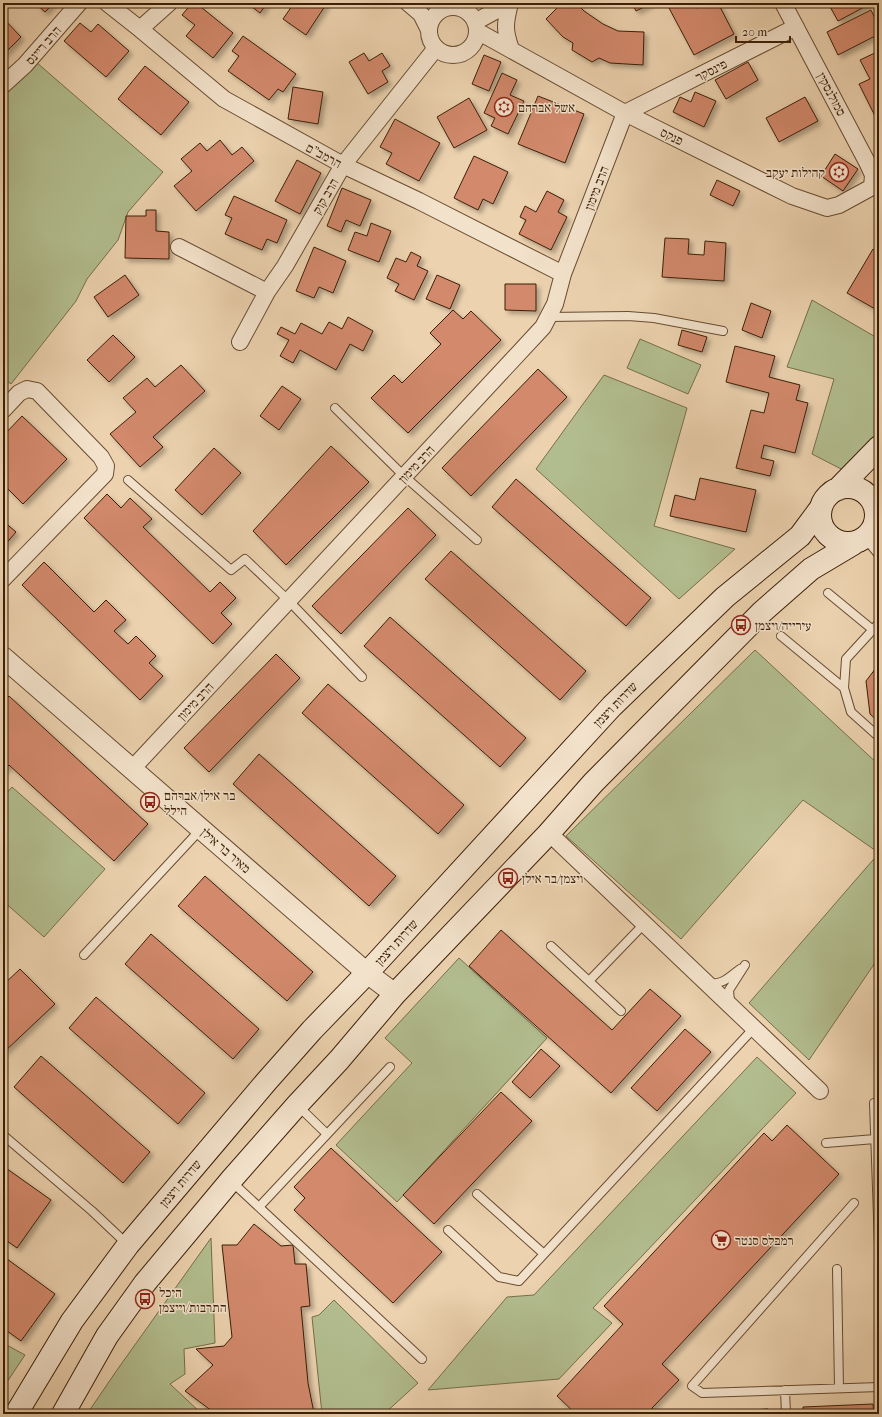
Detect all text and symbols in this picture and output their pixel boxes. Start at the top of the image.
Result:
scale bar [736,18,790,44]
street label: הרב ריינס [23,23,64,68]
text: 20 m [742,25,767,39]
street label: פינסקר [693,56,730,85]
street label: סמולנסקין [814,70,849,119]
synagogue icon: אשל אברהם [493,96,515,118]
place label: אשל אברהם [518,100,575,115]
street label: פנקס [658,125,686,148]
street label: הרמב"ם [303,140,344,171]
synagogue icon: קהילות יעקב [828,161,850,183]
street label: הרב מימון [581,164,612,212]
place label: קהילות יעקב [766,165,825,180]
street label: הרב קוק [309,176,342,217]
street label: הרב מימון [395,442,438,486]
bus stop icon: עירייה/ויצמן [730,614,752,636]
place label: עירייה/ויצמן [755,618,811,633]
street label: הרב מימון [174,679,217,723]
street label: שדרות ויצמן [590,679,641,730]
place label: בר אילן/אברהם הילל [164,788,235,818]
bus stop icon: בר אילן/אברהם הילל [139,791,161,813]
street label: מאיר בר אילן [198,825,254,876]
bus stop icon: ויצמן/בר אילן [497,867,519,889]
place label: ויצמן/בר אילן [522,871,583,886]
street label: שדרות ויצמן [372,916,421,968]
street label: שדרות ויצמן [156,1157,204,1210]
supermarket icon: רמבלס סנטר [710,1229,732,1251]
place label: רמבלס סנטר [735,1233,794,1248]
place label: היכל התרבות/וייצמן [159,1285,227,1315]
bus stop icon: היכל התרבות/וייצמן [134,1288,156,1310]

